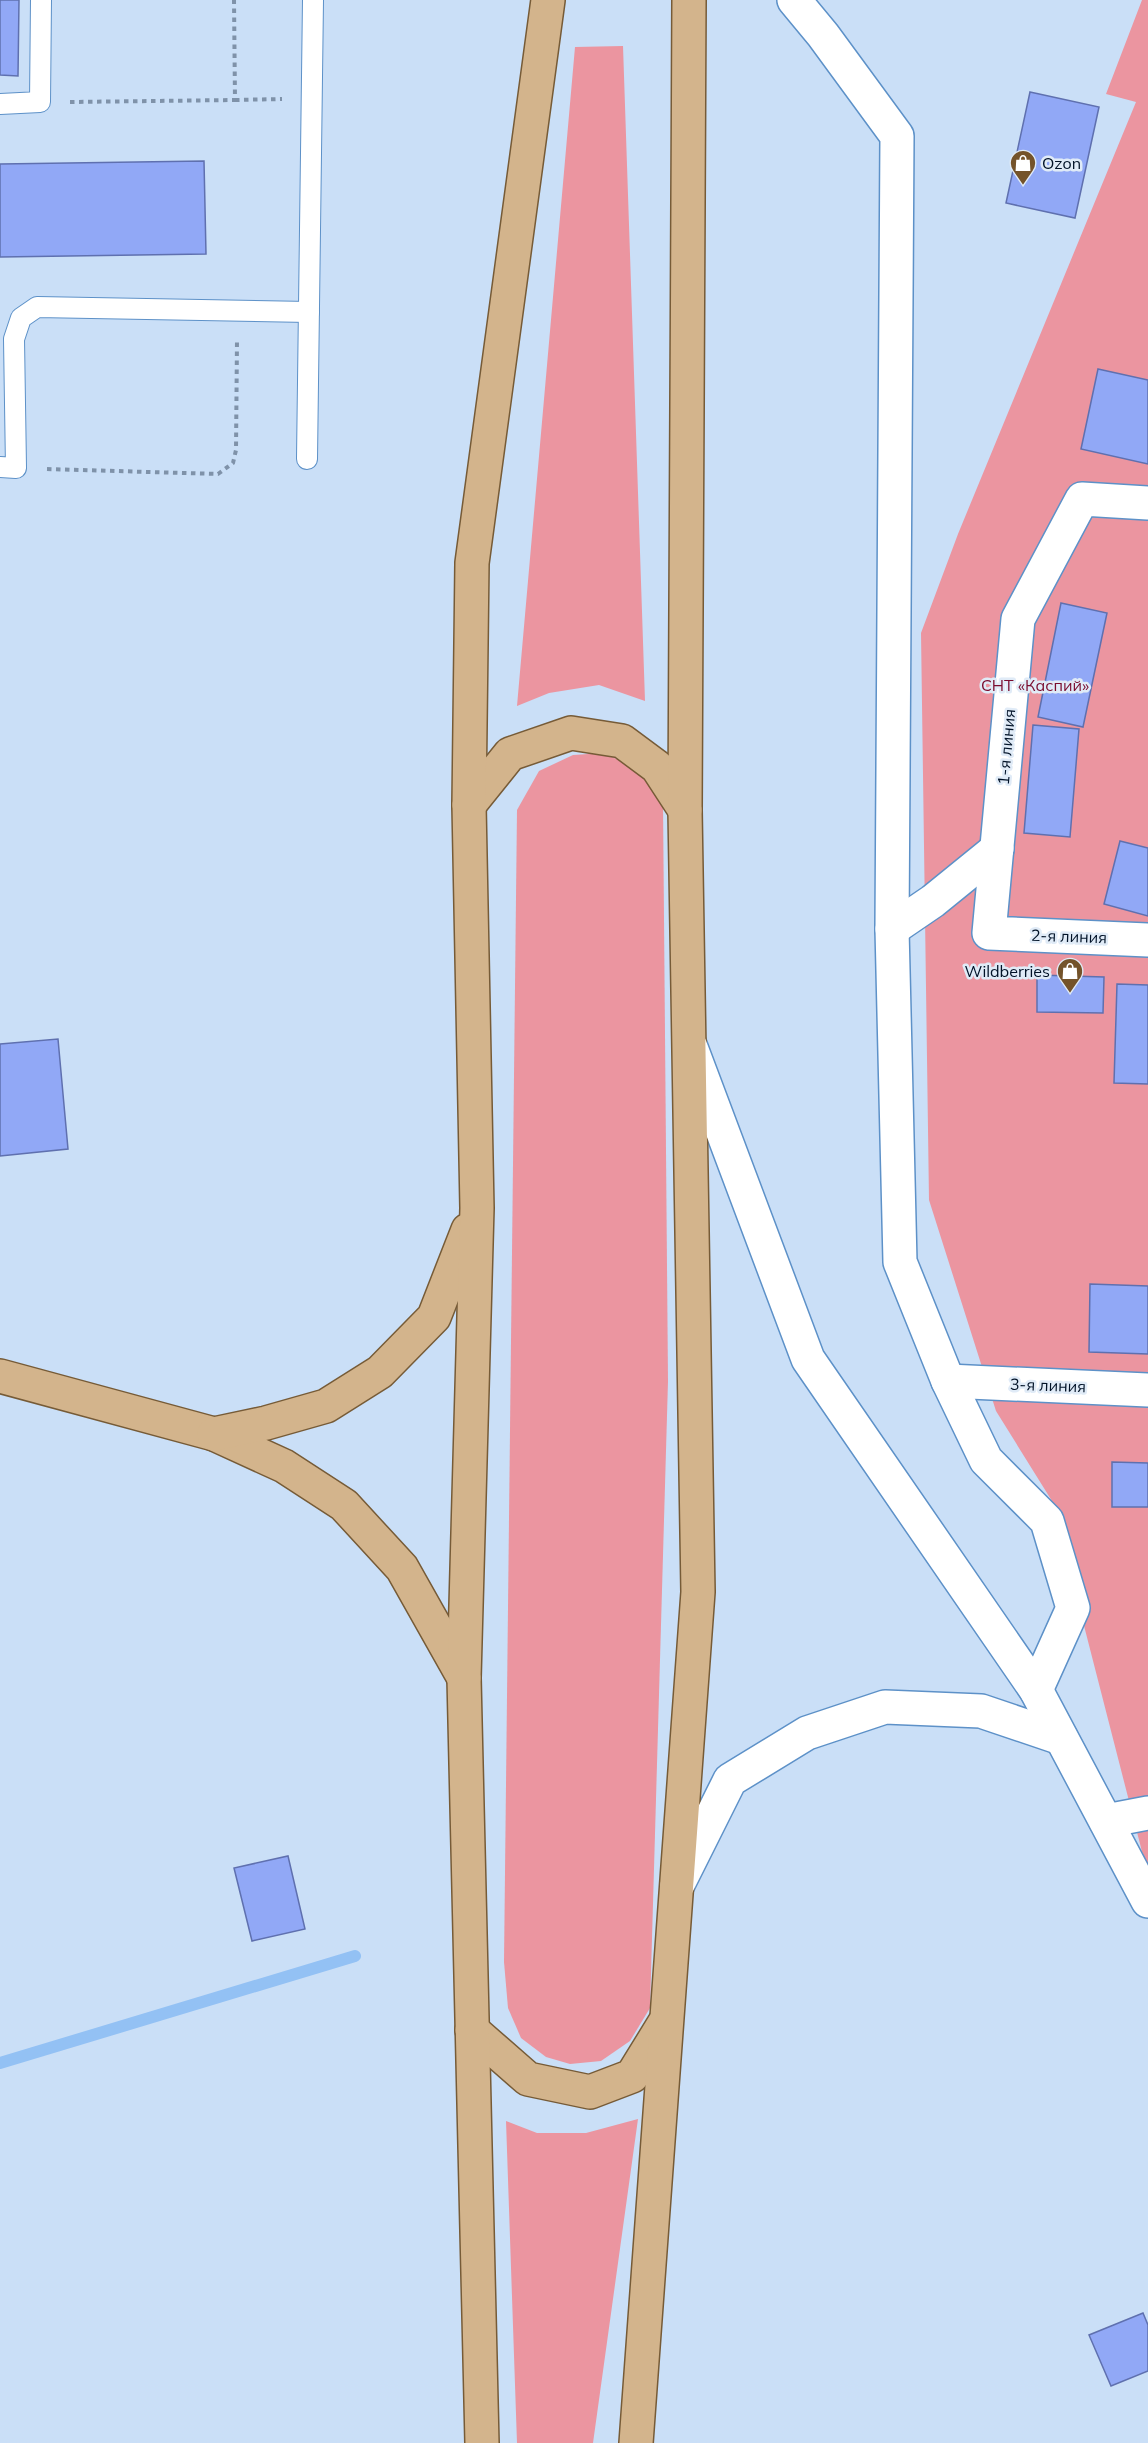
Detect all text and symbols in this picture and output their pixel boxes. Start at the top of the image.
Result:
shop icon: Ozon [1008,148,1038,186]
place label: Ozon [1042,153,1081,173]
park label: СНТ «Каспий» [981,675,1089,695]
street label: 1-я линия [993,708,1019,786]
street label: 2-я линия [1031,925,1107,947]
shop icon: Wildberries [1055,956,1085,994]
place label: Wildberries [965,961,1050,981]
street label: 3-я линия [1010,1374,1086,1396]

